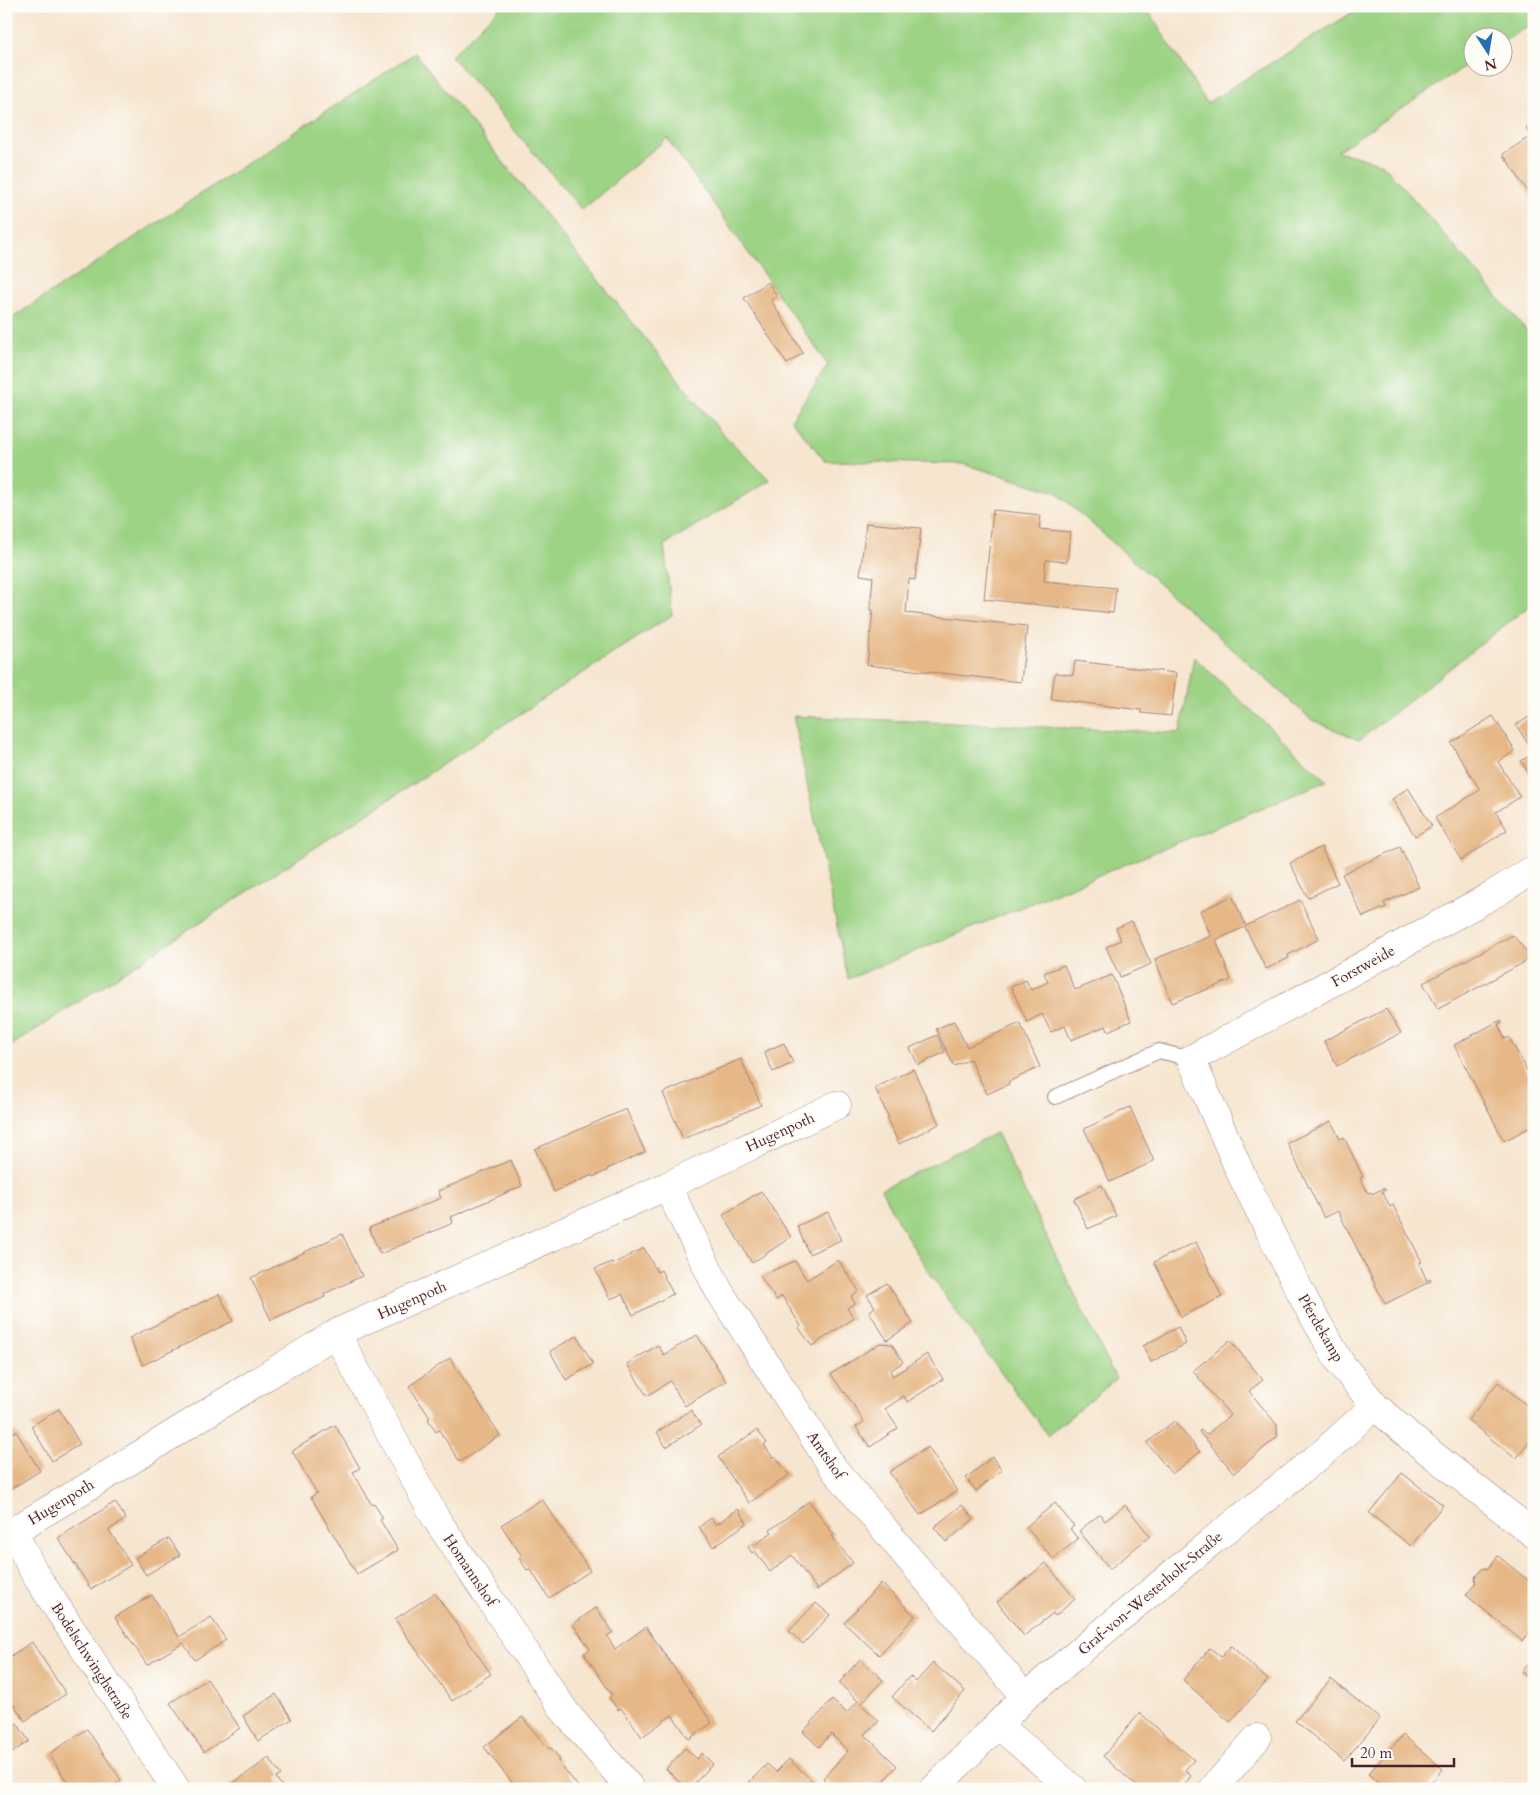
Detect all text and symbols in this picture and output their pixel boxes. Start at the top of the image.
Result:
north arrow [1462,28,1512,78]
text: N [1483,54,1499,75]
street label: Forstweide [1328,940,1399,992]
street label: Hugenpoth [742,1107,818,1157]
street label: Hugenpoth [374,1276,450,1324]
street label: Pferdekamp [1293,1290,1349,1366]
street label: Amtshof [802,1427,851,1485]
street label: Hugenpoth [24,1474,98,1530]
street label: Graf-von-Westerholt-Straße [1073,1526,1227,1659]
street label: Homannshof [439,1530,503,1612]
street label: Bodelschwinghstraße [47,1599,137,1724]
scale bar [1352,1735,1455,1767]
text: 20 m [1360,1743,1392,1763]

